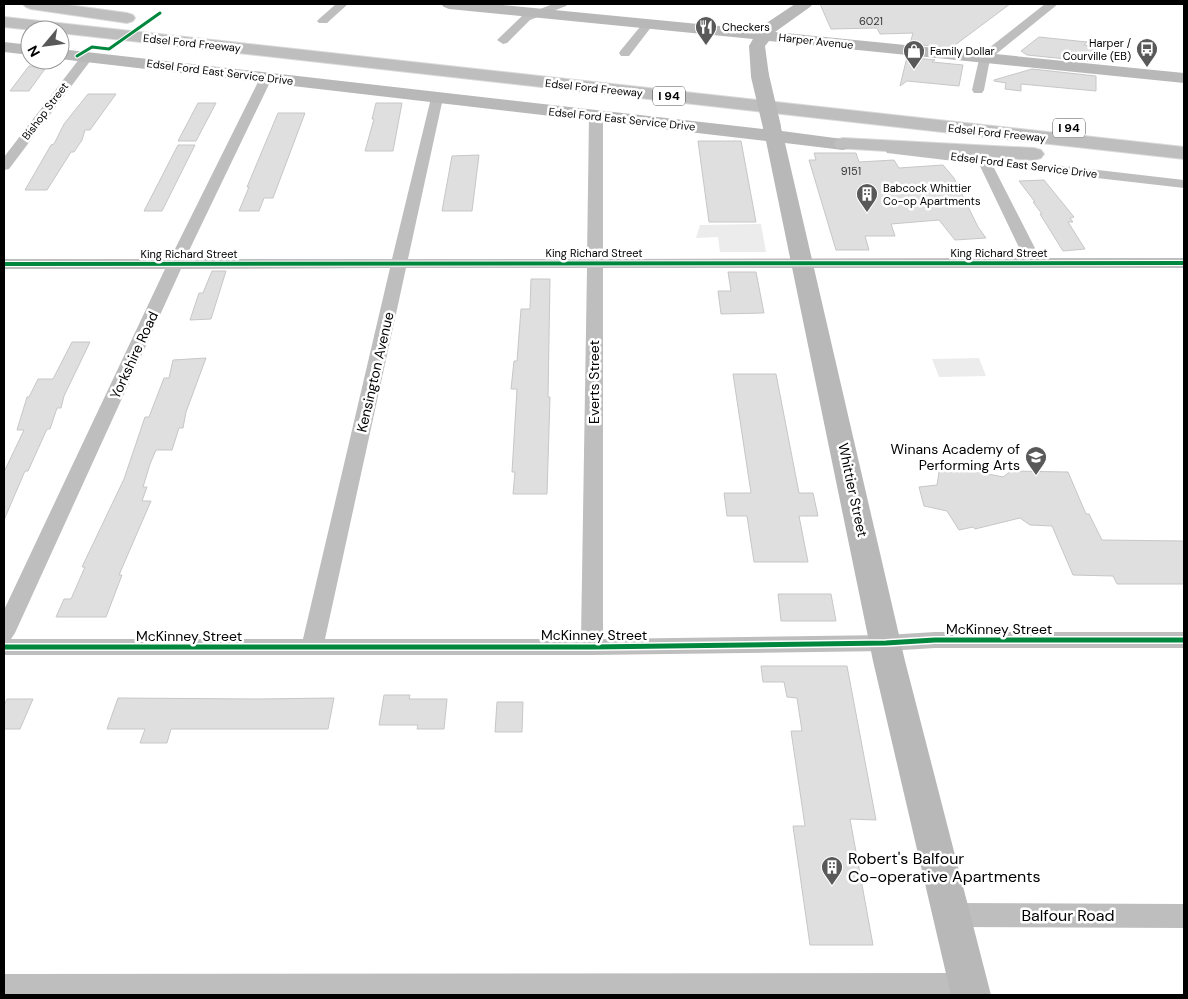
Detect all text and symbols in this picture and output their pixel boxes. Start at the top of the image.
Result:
house number: 6021 [859,14,883,28]
restaurant icon: Checkers [694,15,718,46]
north arrow [20,20,70,70]
place label: Checkers [722,20,770,34]
street label: Harper Avenue [778,30,854,52]
street label: Edsel Ford Freeway [142,31,242,55]
place label: Harper / Courville (EB) [1063,36,1131,63]
bus stop icon: Harper / Courville (EB) [1135,37,1159,68]
shop icon: Family Dollar [902,39,926,70]
text: N [23,42,44,60]
place label: Family Dollar [930,44,994,58]
street label: Edsel Ford East Service Drive [146,56,294,88]
street label: Edsel Ford Freeway [544,76,644,100]
street label: Bishop Street [19,79,71,143]
road number: I 94 [653,86,685,105]
street label: Edsel Ford East Service Drive [548,104,696,134]
road number: I 94 [1053,119,1085,138]
street label: Edsel Ford Freeway [947,121,1047,145]
street label: Edsel Ford East Service Drive [950,149,1098,181]
house number: 9151 [841,164,861,178]
place label: Babcock Whittier Co-op Apartments [883,181,980,208]
building icon: Babcock Whittier Co-op Apartments [855,182,879,213]
street label: King Richard Street [545,246,643,260]
street label: King Richard Street [950,246,1048,260]
street label: King Richard Street [140,247,238,261]
street label: Yorkshire Road [106,308,162,402]
street label: Kensington Avenue [352,310,398,434]
street label: Everts Street [585,340,603,424]
place label: Winans Academy of Performing Arts [891,440,1020,474]
street label: Whittier Street [834,441,872,539]
school or university icon: Winans Academy of Performing Arts [1024,445,1048,476]
street label: McKinney Street [946,620,1052,638]
street label: McKinney Street [541,626,647,644]
street label: McKinney Street [136,627,242,645]
place label: Robert's Balfour Co-operative Apartments [848,848,1040,887]
building icon: Robert's Balfour Co-operative Apartments [820,855,844,886]
street label: Balfour Road [1021,905,1115,926]

